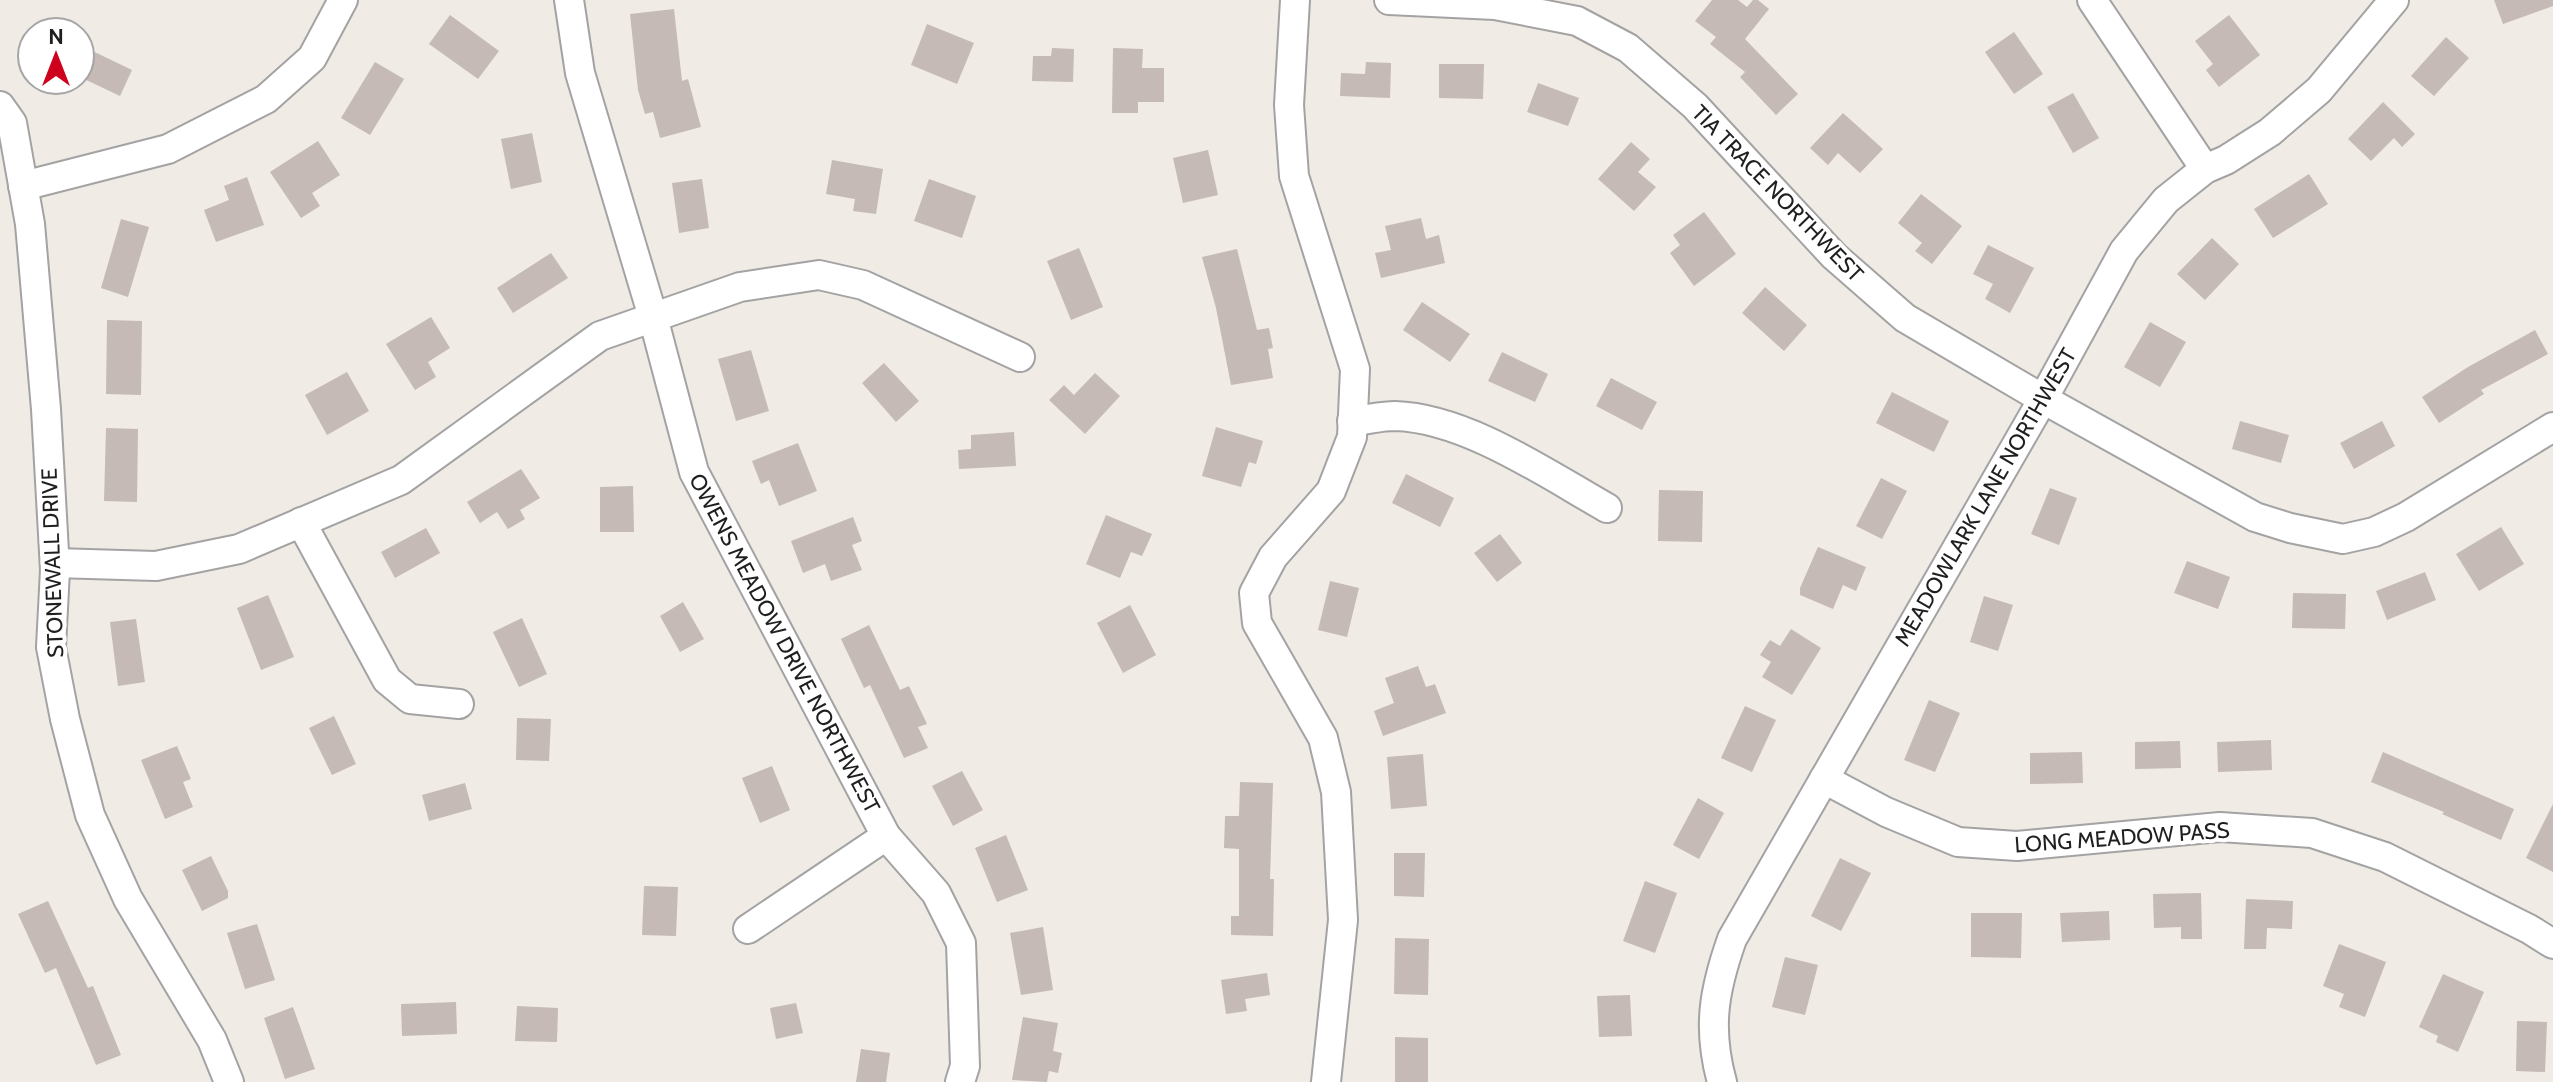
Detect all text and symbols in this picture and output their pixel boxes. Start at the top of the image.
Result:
north arrow [16,16,96,96]
text: N [48,23,64,50]
street label: TIA TRACE NORTHWEST [1686,99,1869,287]
street label: MEADOWLARK LANE NORTHWEST [1889,343,2082,651]
street label: STONEWALL DRIVE [36,468,69,658]
street label: OWENS MEADOW DRIVE NORTHWEST [683,469,886,818]
street label: LONG MEADOW PASS [2014,817,2231,858]

